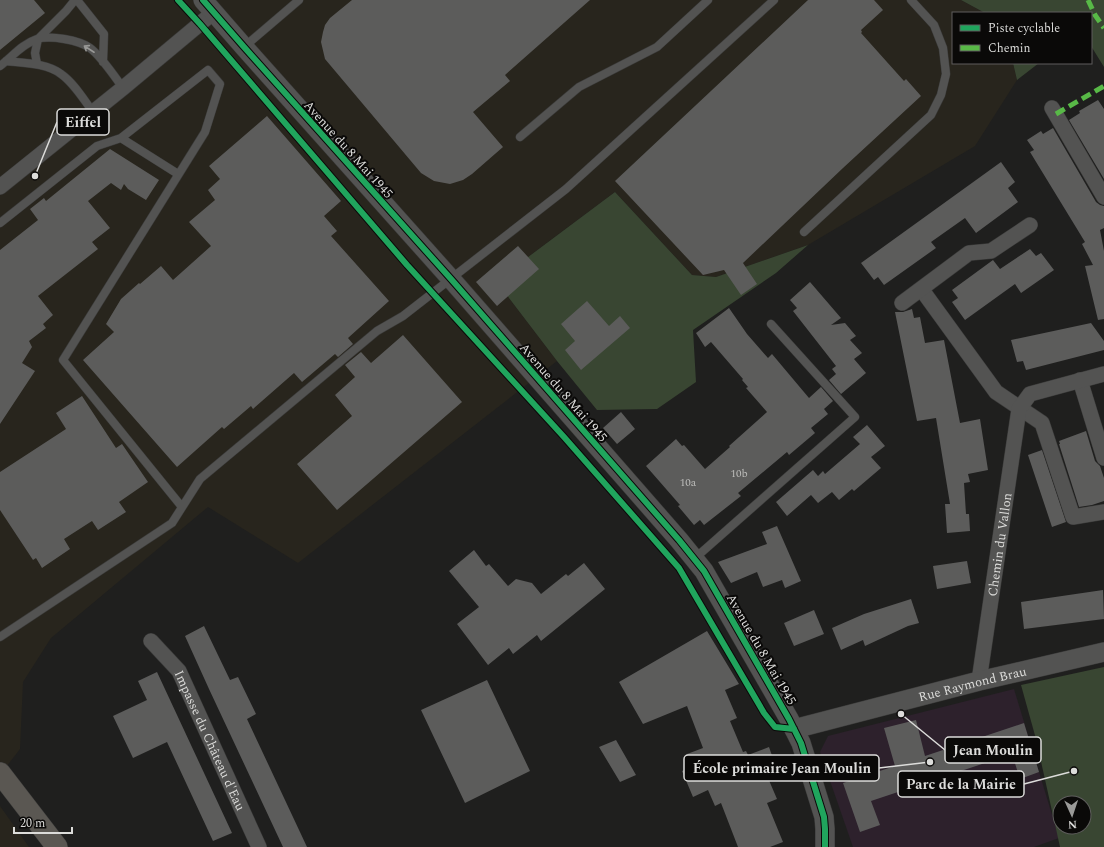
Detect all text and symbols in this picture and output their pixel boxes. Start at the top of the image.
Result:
legend [952,12,1092,64]
text: Piste cyclable [988,19,1060,38]
text: Chemin [988,39,1031,58]
one-way arrow [83,45,94,53]
street label: Avenue du 8 Mai 1945 [299,96,398,203]
callout: Eiffel [57,109,109,135]
text: Eiffel [65,112,101,133]
street label: Avenue du 8 Mai 1945 [514,339,612,447]
house number: 10b [730,465,748,482]
house number: 10a [680,474,697,491]
street label: Chemin du Vallon [983,491,1018,598]
street label: Avenue du 8 Mai 1945 [721,590,801,709]
street label: Rue Raymond Brau [916,661,1028,707]
street label: Impasse du Château d'Eau [169,667,250,814]
callout: Jean Moulin [945,737,1041,763]
text: Jean Moulin [953,740,1033,761]
callout: École primaire Jean Moulin [684,755,879,781]
text: École primaire Jean Moulin [693,758,872,779]
callout: Parc de la Mairie [898,771,1024,797]
text: Parc de la Mairie [906,774,1016,795]
north arrow [1052,795,1092,835]
scale bar [14,809,72,835]
text: 20 m [20,814,45,833]
text: N [1068,816,1077,833]

